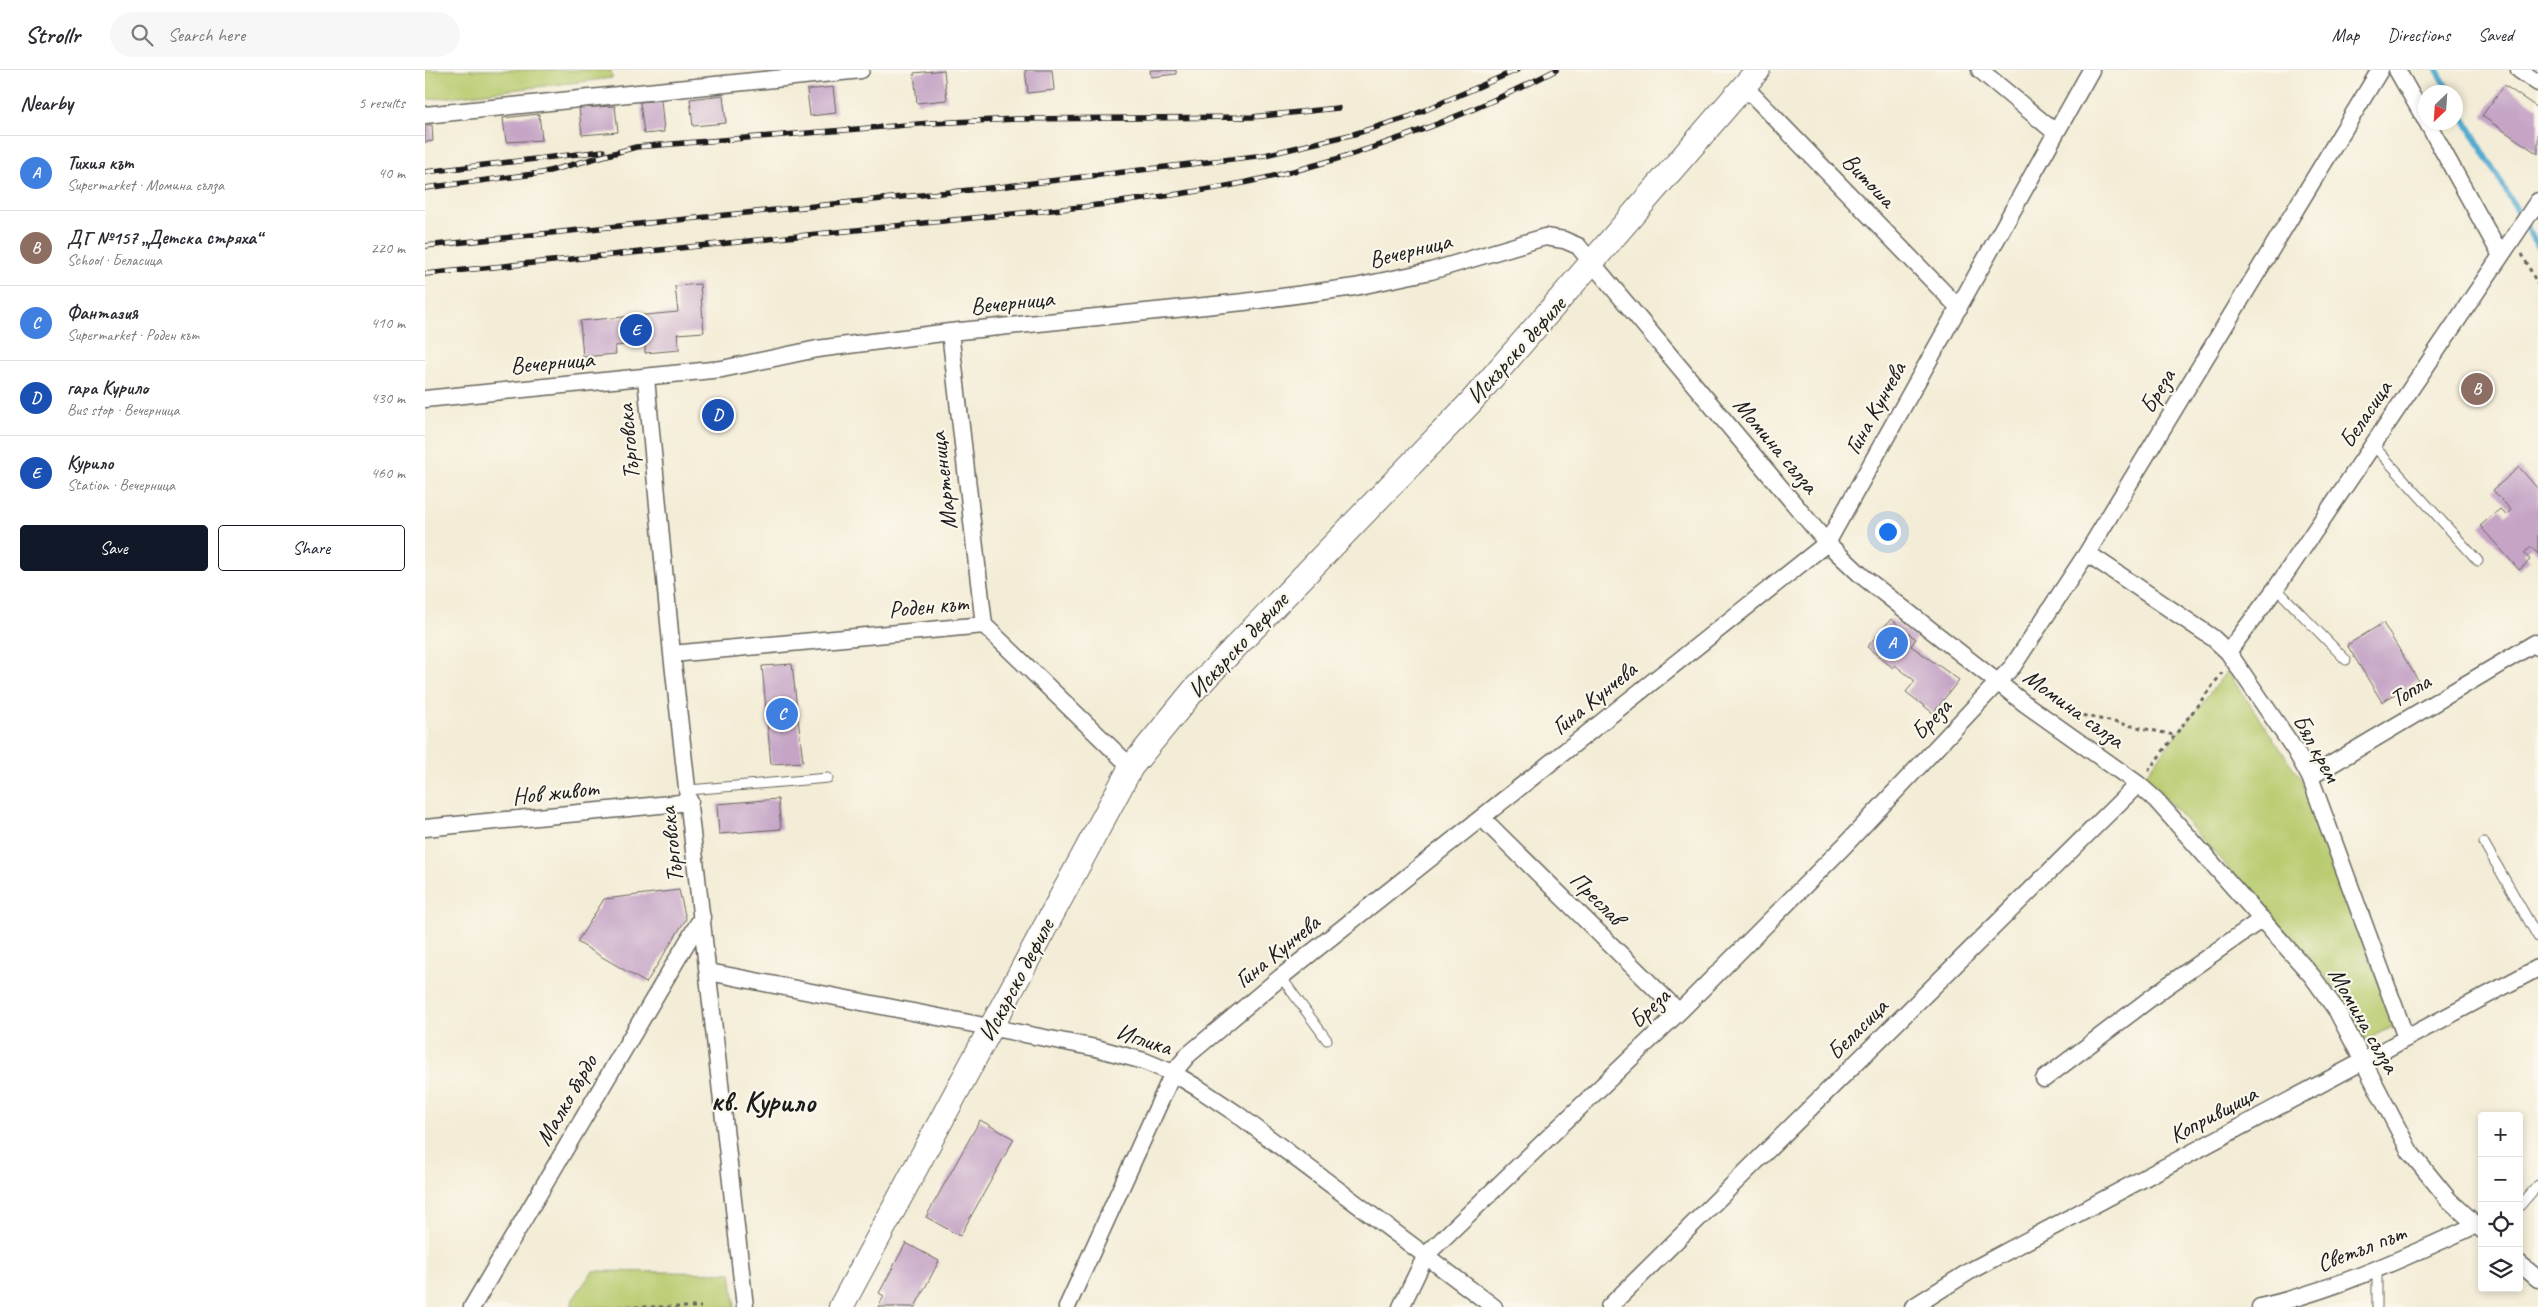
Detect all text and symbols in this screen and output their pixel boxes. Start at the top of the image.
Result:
search box [110,12,460,57]
text: Strollr [25,20,80,50]
icon: search [128,21,156,49]
text: Search here [168,23,245,47]
text: Map [2332,24,2359,46]
text: Directions [2387,24,2450,46]
text: Saved [2478,24,2513,46]
north arrow [2418,85,2463,130]
text: Nearby [20,90,73,116]
text: 5 results [358,93,405,113]
street label: Витоша [1836,146,1904,215]
text: Тихия кът [67,151,133,175]
text: A [32,163,40,183]
text: 40 m [378,163,405,183]
text: Supermarket · Момина сълза [67,175,224,195]
street label: Вечерница [1366,225,1456,275]
text: ДГ №157 „Детска стряха“ [67,226,261,250]
text: B [32,238,40,258]
text: 220 m [371,238,405,258]
text: School · Беласица [67,250,162,270]
street label: Вечерница [969,283,1057,321]
street label: Искърско дефиле [1460,288,1574,410]
text: Фантазия [67,301,138,325]
pin: E [620,311,652,349]
text: C [32,313,40,333]
text: 410 m [371,313,405,333]
text: Supermarket · Роден кът [67,325,199,345]
street label: Вечерница [509,343,597,381]
street label: Гина Кунчева [1837,355,1913,459]
street label: Бреза [2132,362,2182,419]
pin: B [2461,370,2493,408]
street label: Беласица [2332,373,2399,453]
text: гара Курило [67,376,148,400]
text: D [31,388,41,408]
text: 430 m [371,388,405,408]
street label: Момина сълза [1727,390,1826,501]
pin: D [702,396,734,434]
text: Bus stop · Вечерница [67,400,180,420]
street label: Търговска [610,402,646,481]
street label: Мартеница [922,429,964,532]
text: Курило [67,451,114,475]
text: E [32,463,40,483]
text: 460 m [371,463,405,483]
text: Station · Вечерница [67,475,175,495]
your location [1875,519,1901,545]
button: Save [20,525,208,571]
button: Share [218,525,405,571]
street label: Искърско дефиле [1181,584,1296,704]
street label: Роден кът [887,587,971,624]
pin: A [1876,624,1908,662]
street label: Гина Кунчева [1545,654,1644,741]
street label: Момина сълза [2018,661,2131,755]
street label: Топла [2384,666,2437,714]
street label: Бреза [1904,691,1959,746]
pin: C [766,695,798,733]
street label: Бял крем [2286,709,2349,789]
street label: Нов живот [511,772,601,811]
street label: Търговска [652,804,690,884]
street label: Преслав [1564,865,1634,935]
street label: Гина Кунчева [1228,907,1327,994]
street label: Искърско дефиле [971,912,1062,1046]
street label: Момина сълза [2322,962,2407,1080]
street label: Бреза [1622,980,1677,1035]
street label: Беласица [1820,991,1895,1066]
street label: Иглика [1113,1016,1177,1062]
street label: Малко бърдо [528,1048,605,1151]
street label: Копривщица [2164,1078,2263,1150]
district label: кв. Курило [710,1083,817,1120]
map controls [2478,1112,2523,1292]
button: + [2478,1112,2523,1157]
button: − [2478,1157,2523,1202]
button: locate [2478,1202,2523,1247]
street label: Светъл път [2312,1217,2411,1279]
button: layers [2478,1247,2523,1292]

